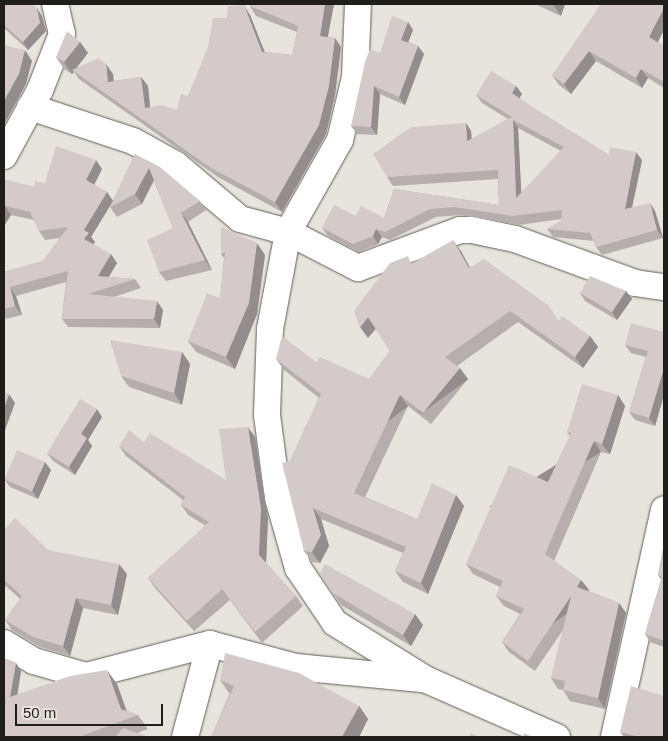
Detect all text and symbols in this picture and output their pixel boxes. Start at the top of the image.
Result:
scale bar [18,694,165,726]
text: 50 m [23,704,56,721]

